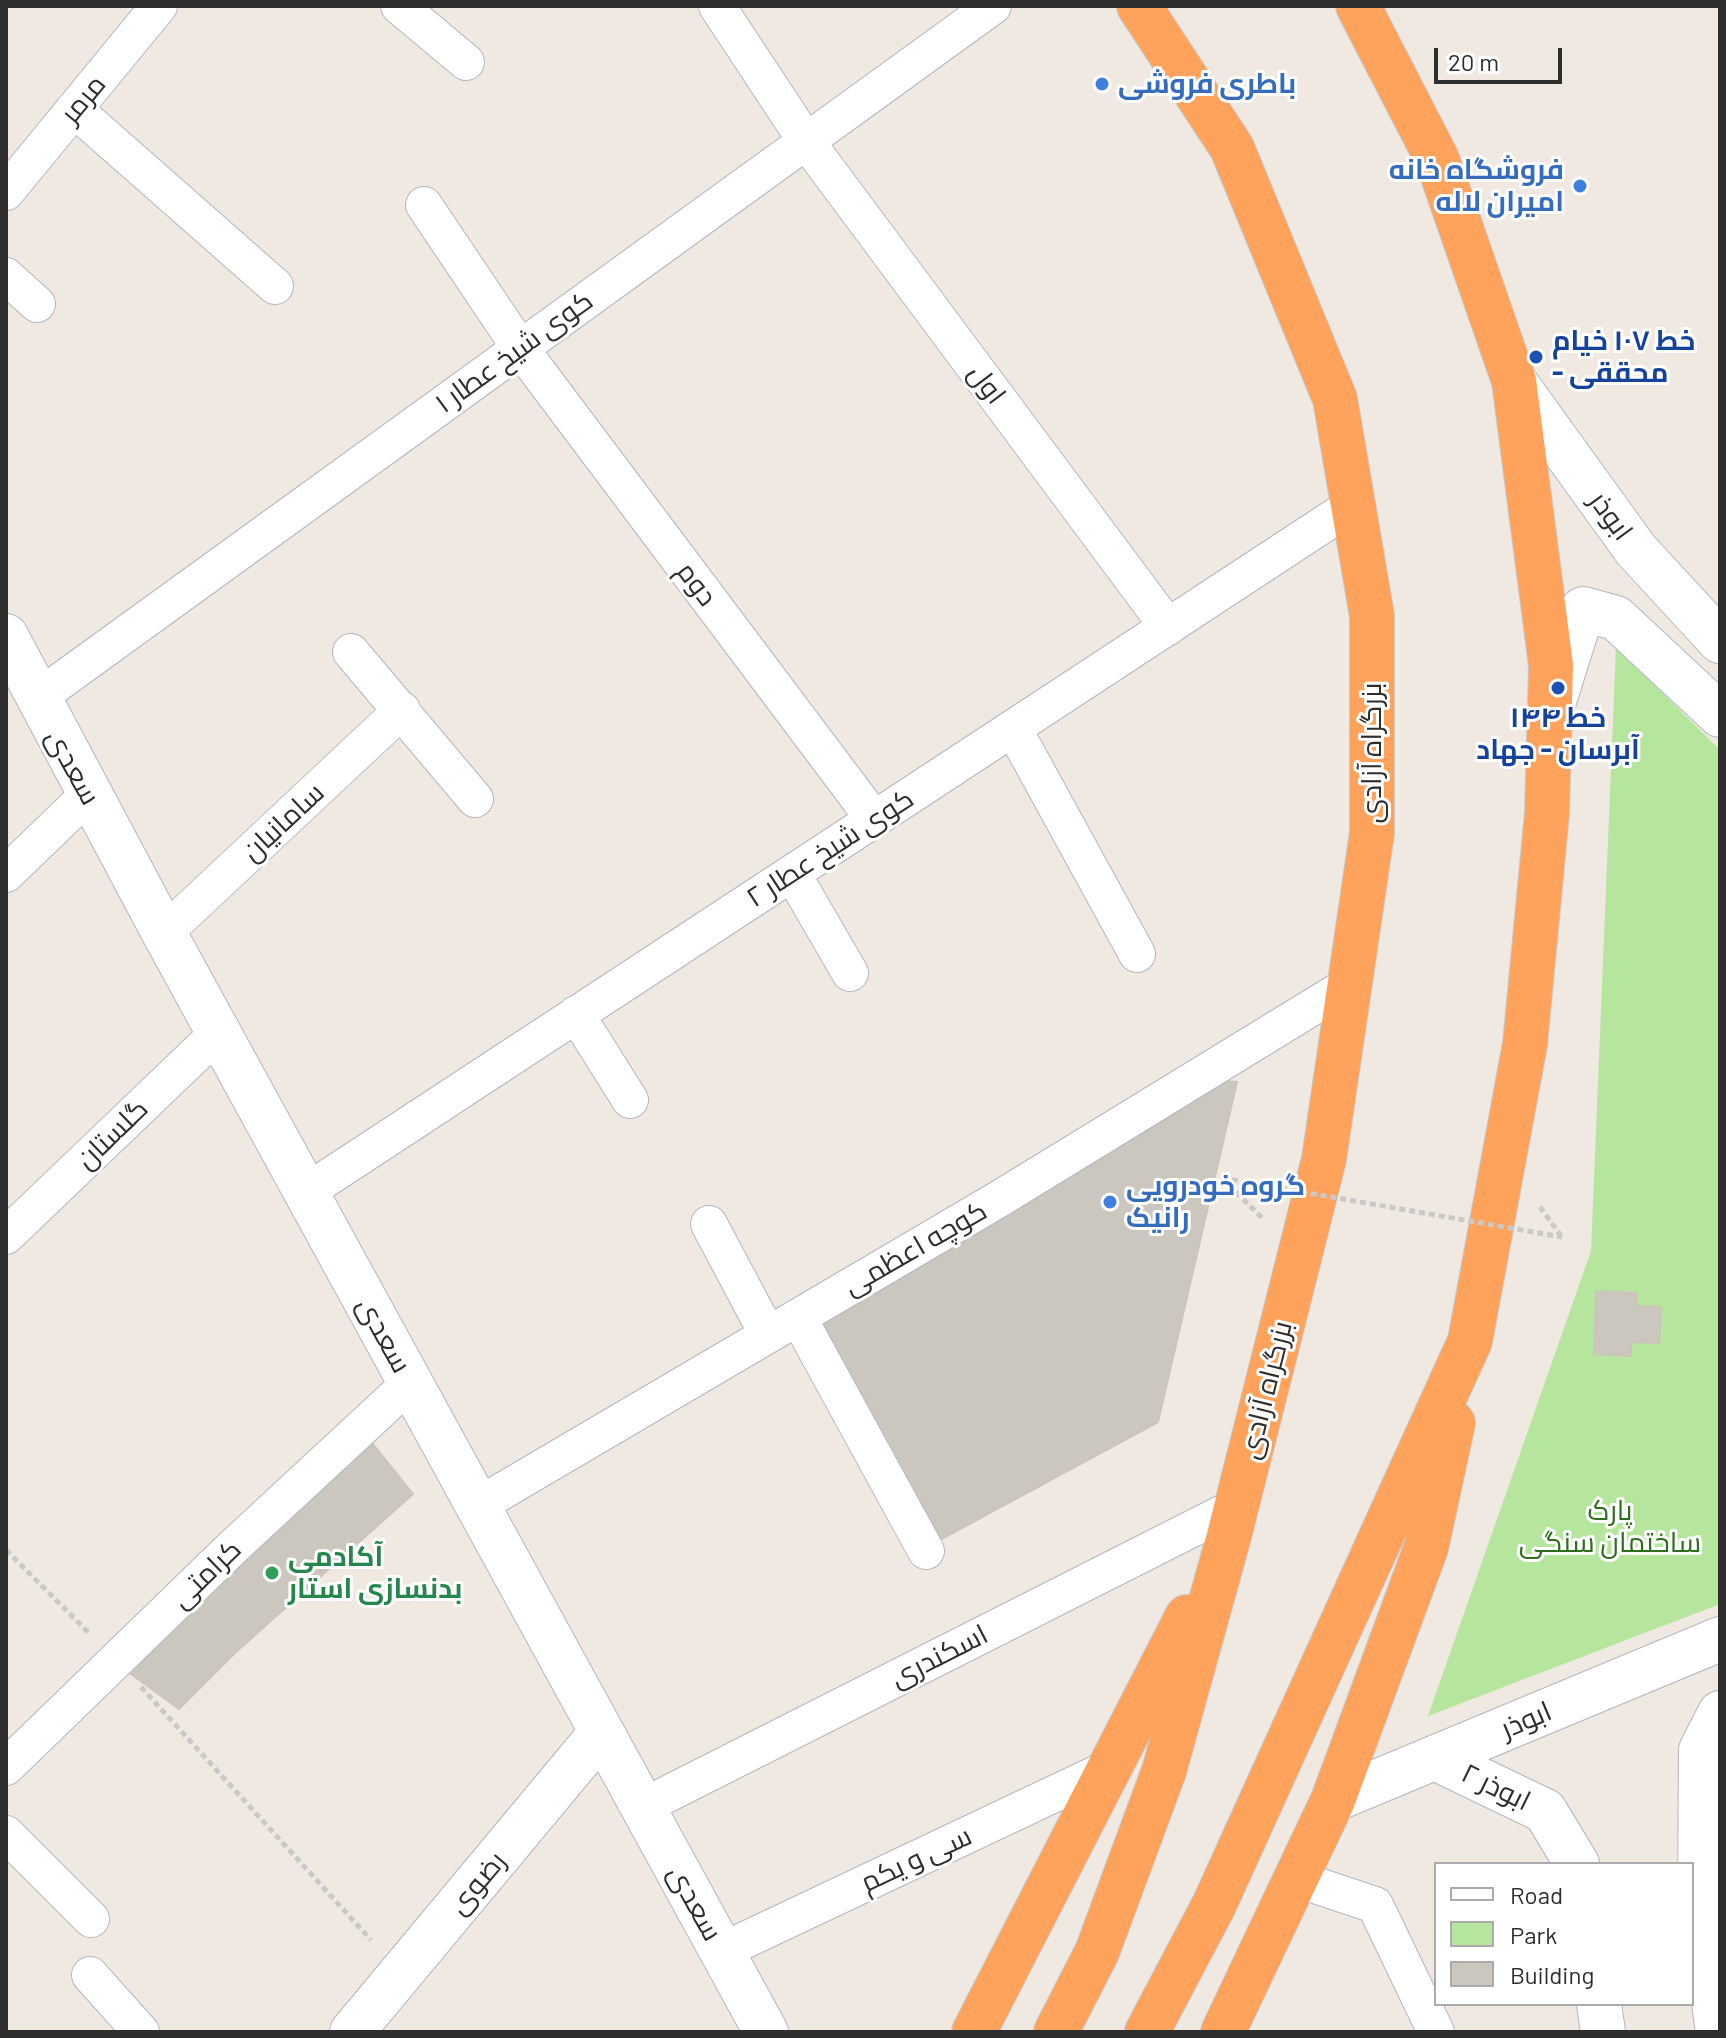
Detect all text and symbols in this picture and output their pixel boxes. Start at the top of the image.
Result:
scale bar [1438,32,1566,82]
text: 20 m [1448,47,1499,76]
place label: باطری فروشی [1118,67,1296,101]
street label: مرمر [53,68,113,130]
marker: باطری فروشی [1093,75,1111,93]
place label: فروشگاه خانه امیران لاله [1389,153,1564,219]
marker: فروشگاه خانه امیران لاله [1571,177,1589,195]
street label: کوی شیخ عطار ۱ [429,284,599,420]
place label: خط ۱۰۷ خیام - محققی [1552,324,1696,390]
marker: خط ۱۰۷ خیام - محققی [1527,348,1545,366]
street label: اول [961,357,1013,411]
street label: ابوذر [1582,485,1640,547]
street label: دوم [670,555,724,613]
marker: خط ۱۴۴ آبرسان - جهاد [1549,679,1567,697]
street label: بزرگراه آزادی [1355,682,1389,824]
place label: خط ۱۴۴ آبرسان - جهاد [1476,701,1640,767]
street label: سعدی [39,723,107,811]
street label: سامانیان [235,776,331,868]
street label: کوی شیخ عطار ۲ [740,781,920,915]
street label: گلستان [69,1092,155,1176]
place label: گروه خودرویی رانیک [1126,1169,1305,1235]
marker: گروه خودرویی رانیک [1101,1193,1119,1211]
street label: کوچه اعظمی [837,1194,993,1302]
street label: سعدی [350,1291,418,1379]
street label: بزرگراه آزادی [1233,1317,1299,1463]
park label: پارک ساختمان سنگی [1519,1494,1701,1560]
street label: کرامتی [164,1533,248,1615]
place label: آکادمی بدنسازی استار [288,1540,462,1606]
marker: آکادمی بدنسازی استار [263,1564,281,1582]
street label: اسکندری [885,1617,993,1695]
street label: ابوذر [1495,1694,1557,1746]
street label: ابوذر ۲ [1456,1756,1536,1818]
street label: سی و یکم [855,1819,977,1899]
street label: رضوی [441,1845,513,1921]
street label: سعدی [661,1859,729,1947]
legend [1434,1862,1694,2006]
text: Road [1510,1880,1563,1909]
text: Park [1510,1920,1557,1949]
text: Building [1510,1960,1594,1989]

